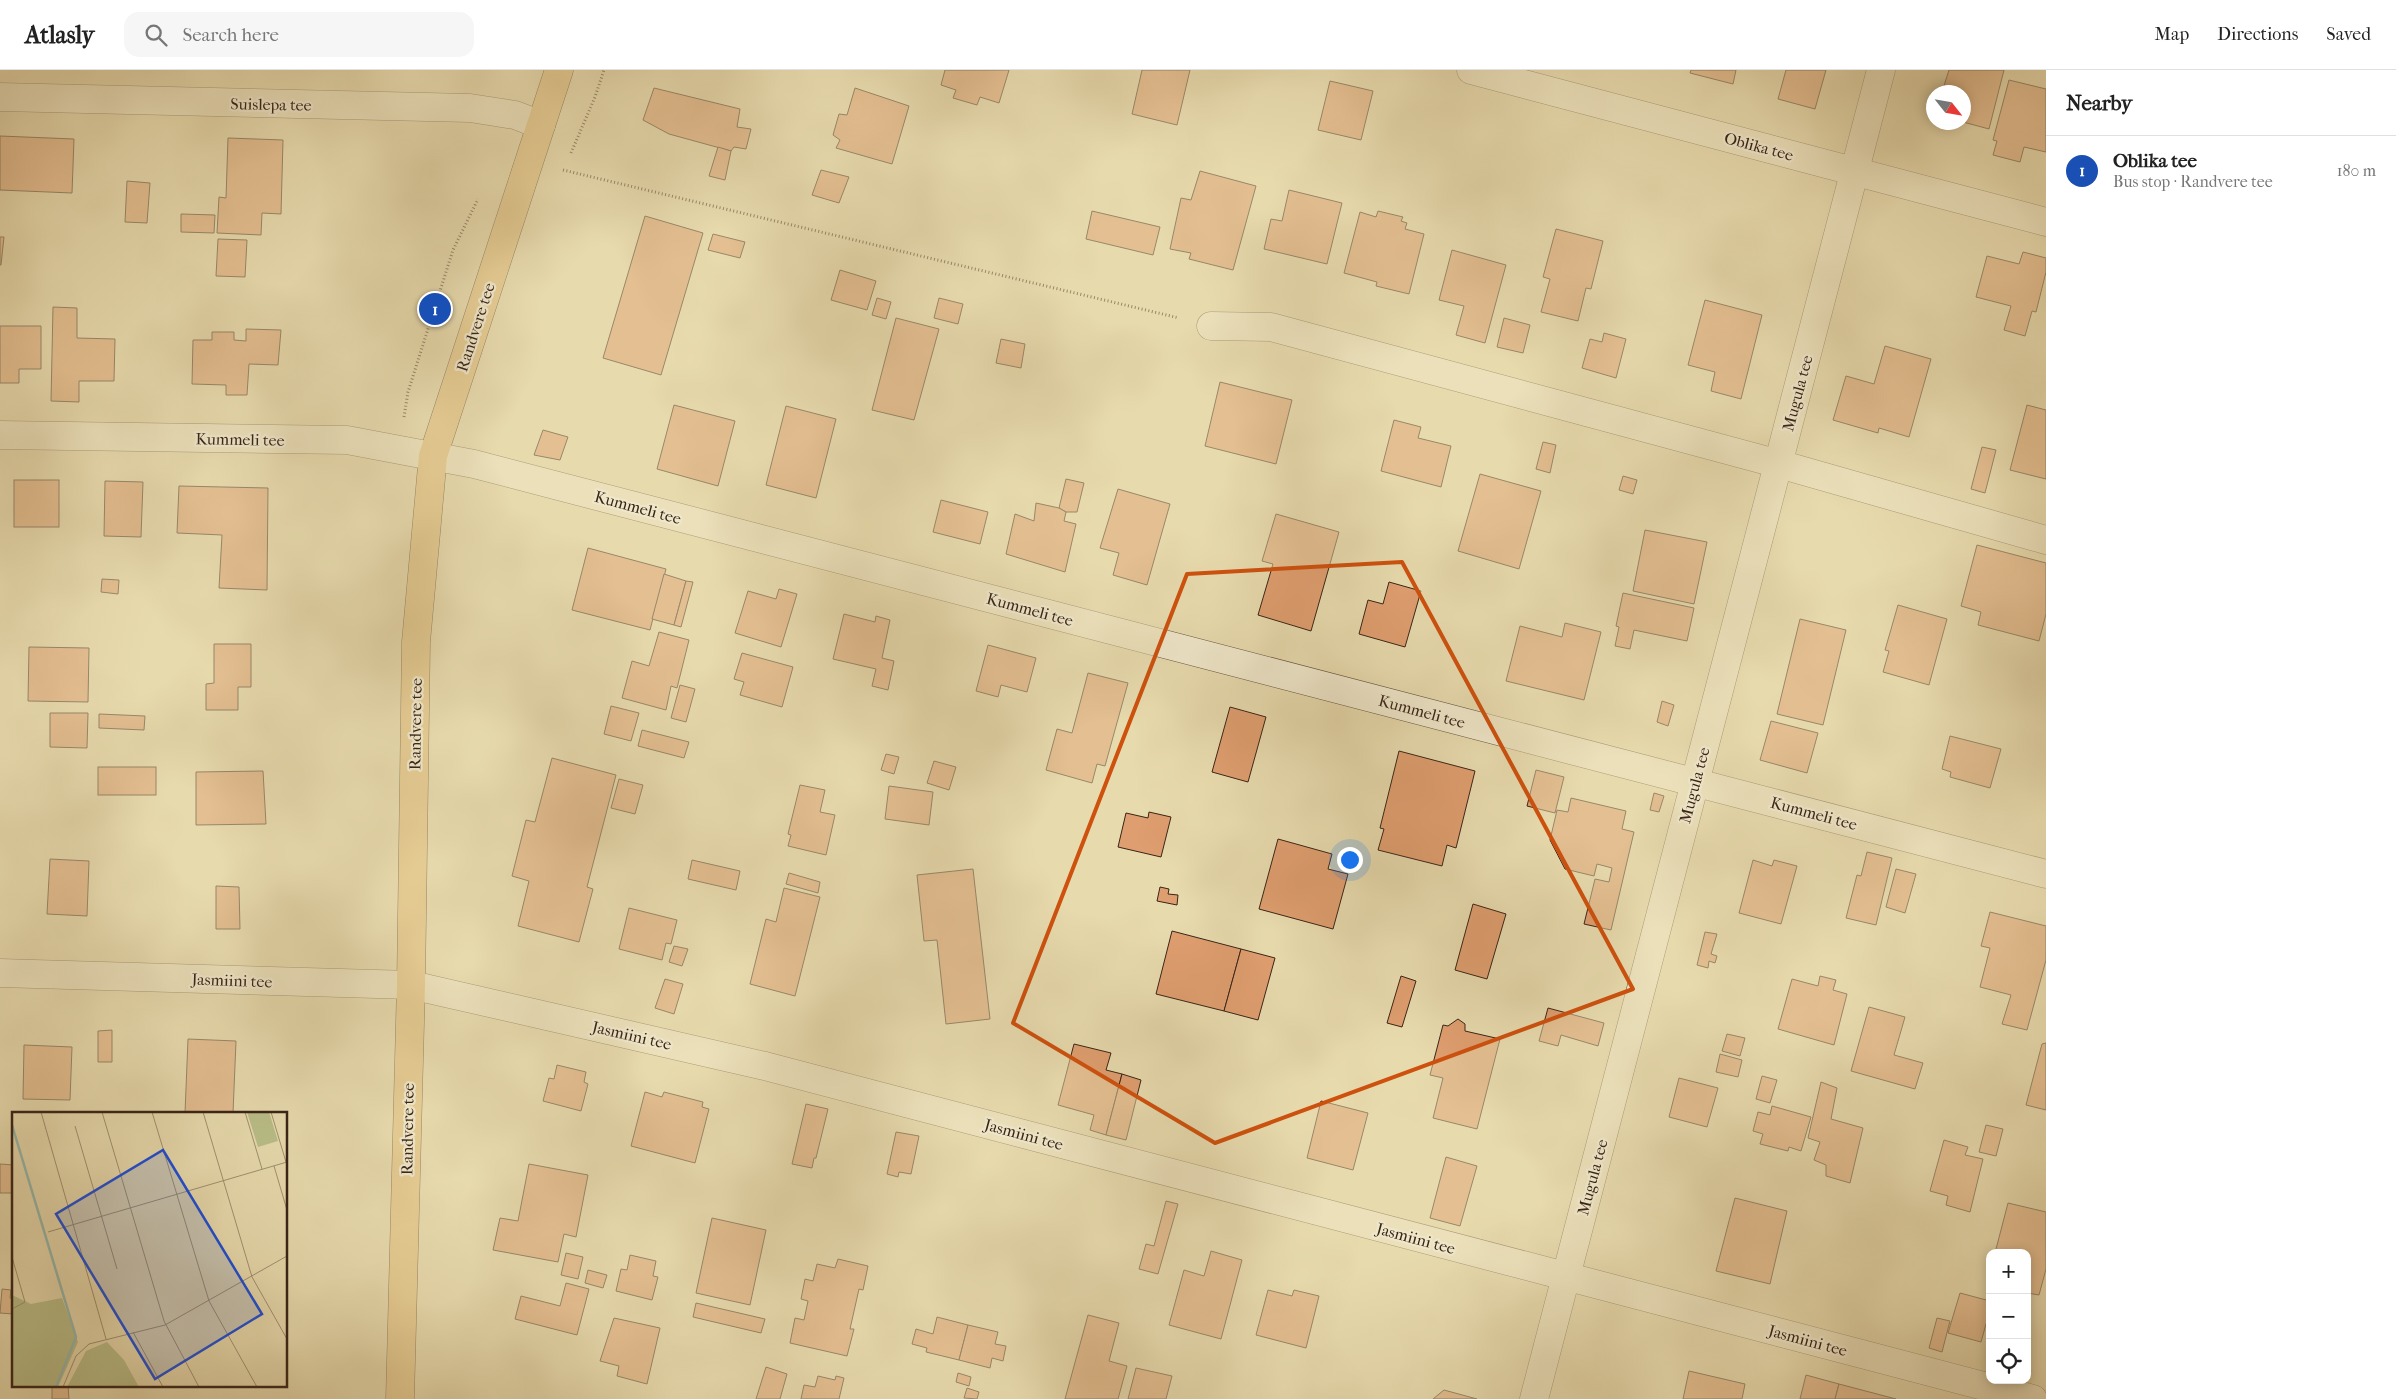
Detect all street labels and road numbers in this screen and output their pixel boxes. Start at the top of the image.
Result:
street label: Suislepa tee [230,94,312,115]
street label: Oblika tee [1722,128,1796,165]
street label: Randvere tee [452,280,499,374]
street label: Mugula tee [1778,353,1817,433]
street label: Kummeli tee [195,429,285,450]
street label: Kummeli tee [592,487,683,528]
street label: Kummeli tee [984,589,1075,630]
street label: Randvere tee [405,678,426,770]
street label: Kummeli tee [1376,691,1467,732]
street label: Mugula tee [1675,745,1714,825]
street label: Kummeli tee [1768,793,1859,834]
street label: Jasmiini tee [189,970,273,991]
street label: Jasmiini tee [588,1017,673,1054]
street label: Randvere tee [397,1083,418,1175]
street label: Jasmiini tee [980,1114,1065,1154]
street label: Mugula tee [1573,1137,1612,1217]
street label: Jasmiini tee [1372,1218,1457,1258]
street label: Jasmiini tee [1764,1320,1849,1360]

